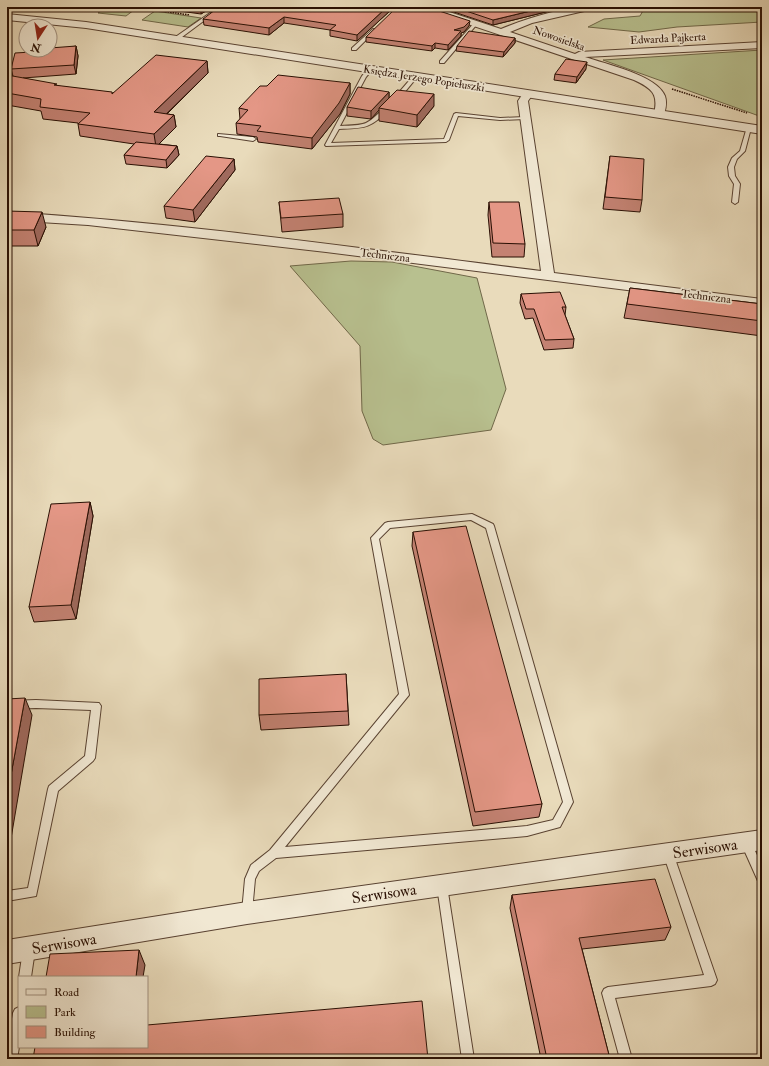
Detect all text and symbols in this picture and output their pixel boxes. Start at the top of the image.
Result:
north arrow [18,18,58,58]
street label: Nowosielska [531,23,587,54]
street label: Edwarda Pajkerta [630,30,707,48]
text: N [29,40,43,55]
street label: Księdza Jerzego Popiełuszki [362,62,486,95]
street label: Techniczna [359,246,411,265]
street label: Techniczna [680,287,732,306]
street label: Serwisowa [671,834,739,863]
street label: Serwisowa [350,879,418,908]
street label: Serwisowa [30,929,98,959]
legend [18,976,148,1048]
text: Road [54,985,79,1000]
text: Park [54,1005,76,1020]
text: Building [54,1025,97,1040]

